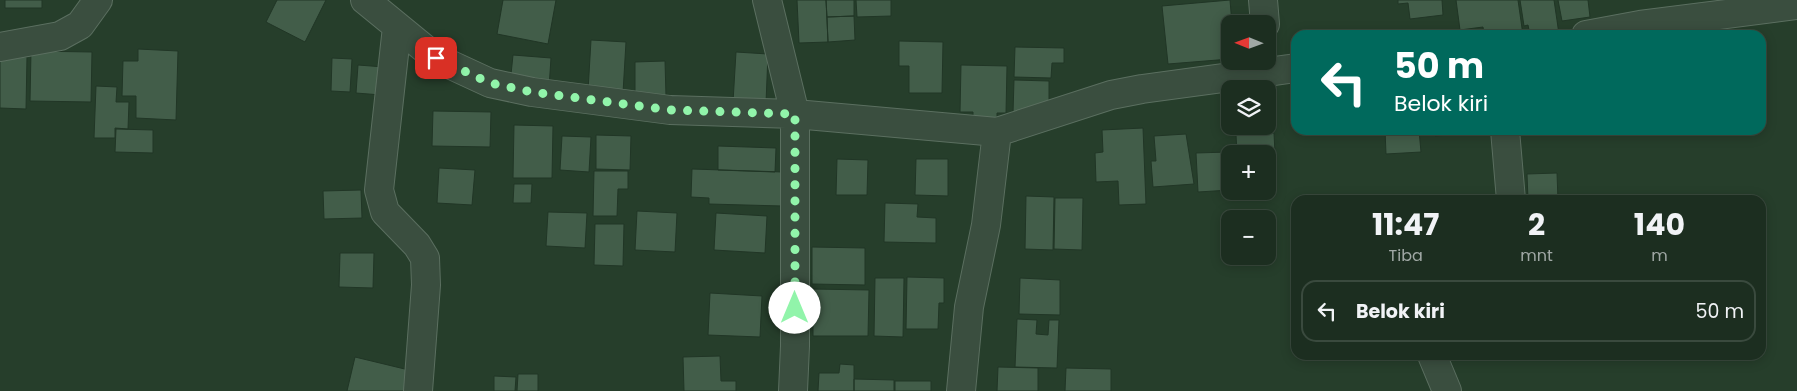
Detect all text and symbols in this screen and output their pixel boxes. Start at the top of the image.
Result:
north arrow [1221,15,1276,70]
map controls [1221,15,1276,265]
pin [415,37,457,79]
text: 50 m [1394,41,1484,90]
icon: arrive [422,44,450,72]
icon: left [1311,50,1376,115]
button: layers [1221,80,1276,135]
text: Belok kiri [1394,88,1488,119]
button: + [1221,145,1276,200]
text: 11:47 [1372,203,1439,246]
text: 2 [1528,203,1545,246]
text: 140 [1634,203,1685,246]
button: − [1221,210,1276,265]
text: Tiba [1389,244,1423,267]
text: mnt [1520,244,1553,267]
text: m [1651,244,1668,267]
position arrow [768,281,820,333]
icon: left [1313,297,1341,325]
text: Belok kiri [1356,298,1445,325]
text: 50 m [1695,298,1744,325]

